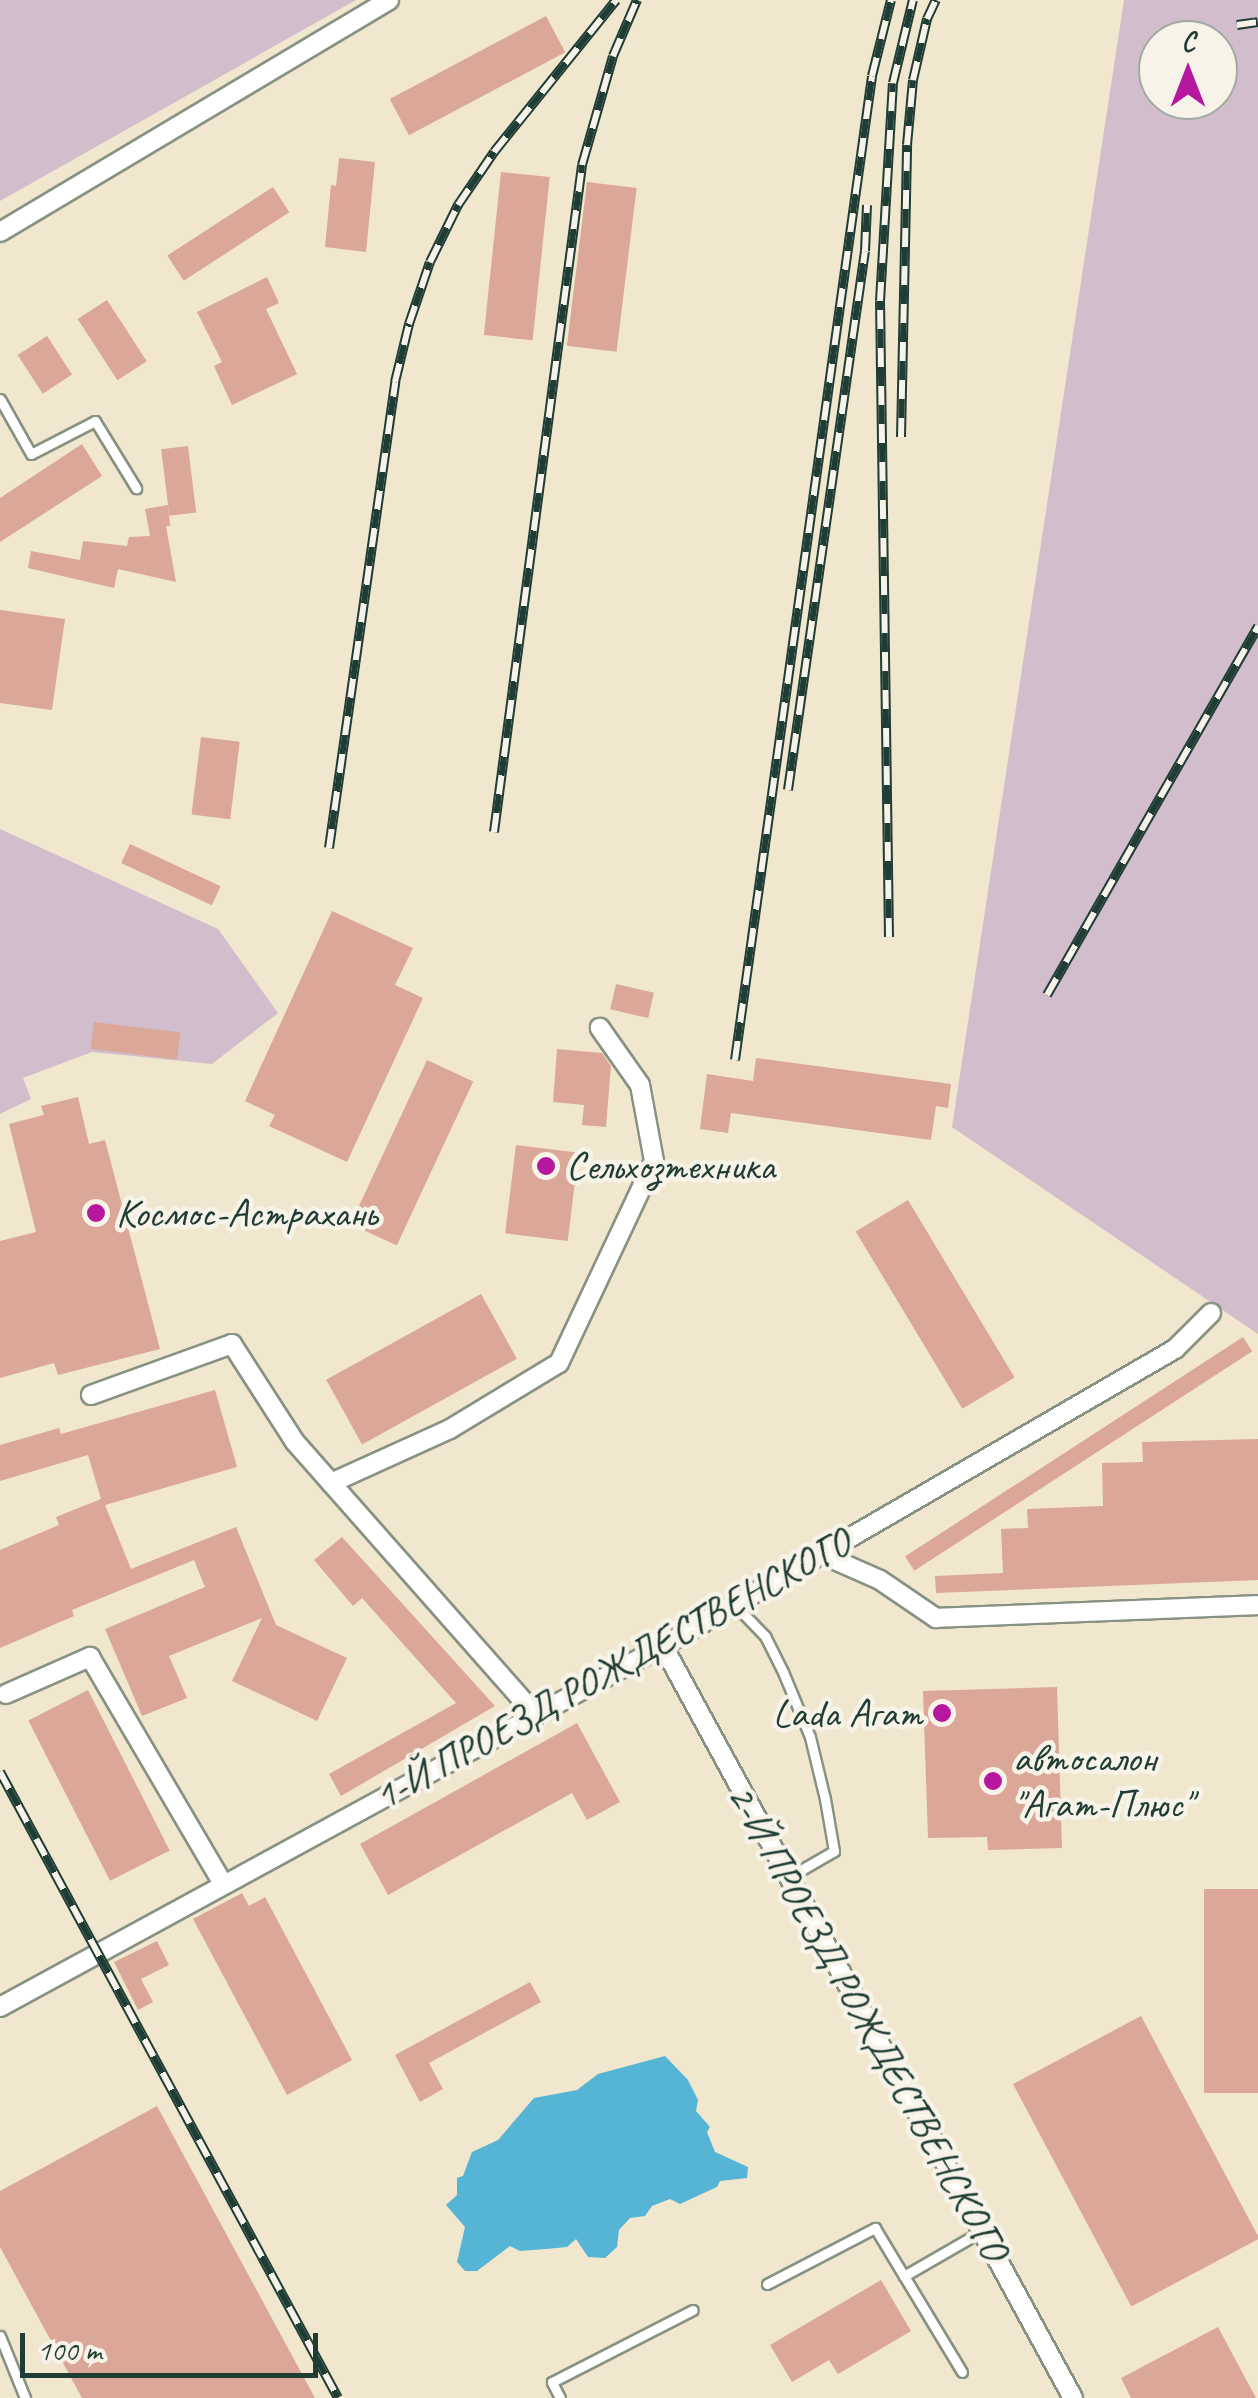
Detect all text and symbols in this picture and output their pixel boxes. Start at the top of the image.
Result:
north arrow [1138,20,1238,120]
text: С [1181,24,1195,59]
place label: Сельхозтехника [566,1142,775,1190]
marker: Сельхозтехника [535,1155,557,1177]
place label: Космос-Астрахань [116,1189,377,1237]
marker: Космос-Астрахань [85,1202,107,1224]
street label: 1-Й ПРОЕЗД РОЖДЕСТВЕНСКОГО [368,1519,856,1819]
place label: Lada Агат [773,1689,922,1737]
marker: Lada Агат [931,1702,953,1724]
place label: автосалон "Агат-Плюс" [1013,1734,1192,1828]
marker: автосалон "Агат-Плюс" [982,1770,1004,1792]
street label: 2-Й ПРОЕЗД РОЖДЕСТВЕНСКОГО [718,1778,1018,2266]
scale bar [25,2313,322,2375]
text: 100 m [37,2331,102,2369]

